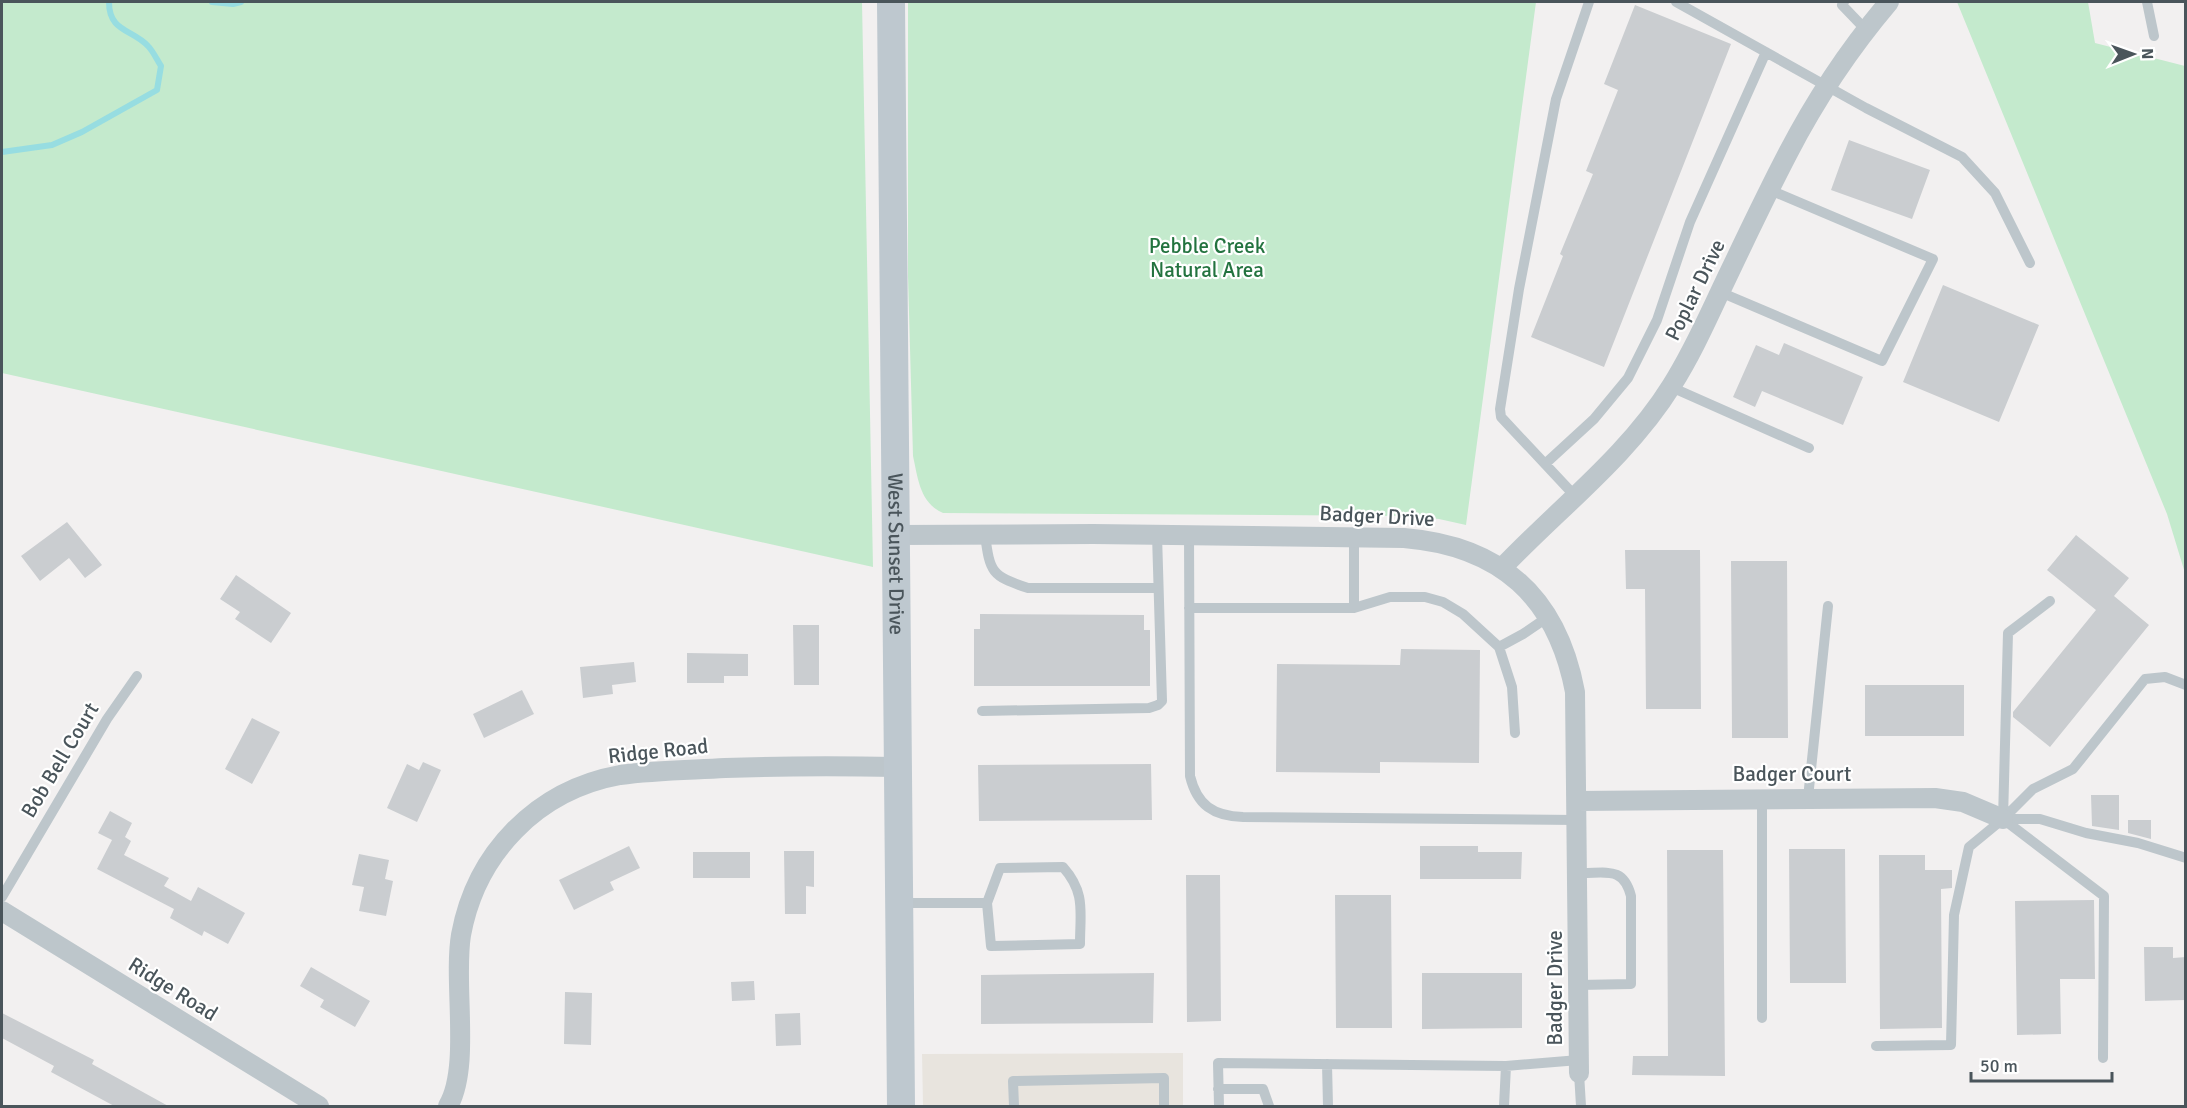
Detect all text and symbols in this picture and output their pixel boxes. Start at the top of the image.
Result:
north arrow [2103,24,2163,84]
text: N [2137,48,2157,59]
park label: Pebble Creek Natural Area [1149,233,1266,283]
street label: Poplar Drive [1659,235,1731,345]
street label: West Sunset Drive [882,473,910,635]
street label: Badger Drive [1319,500,1435,532]
street label: Bob Bell Court [15,698,105,822]
street label: Ridge Road [607,733,709,769]
street label: Badger Court [1733,761,1851,787]
street label: Badger Drive [1542,930,1568,1046]
street label: Ridge Road [123,951,223,1027]
scale bar [1971,1045,2112,1083]
text: 50 m [1980,1055,2018,1077]

